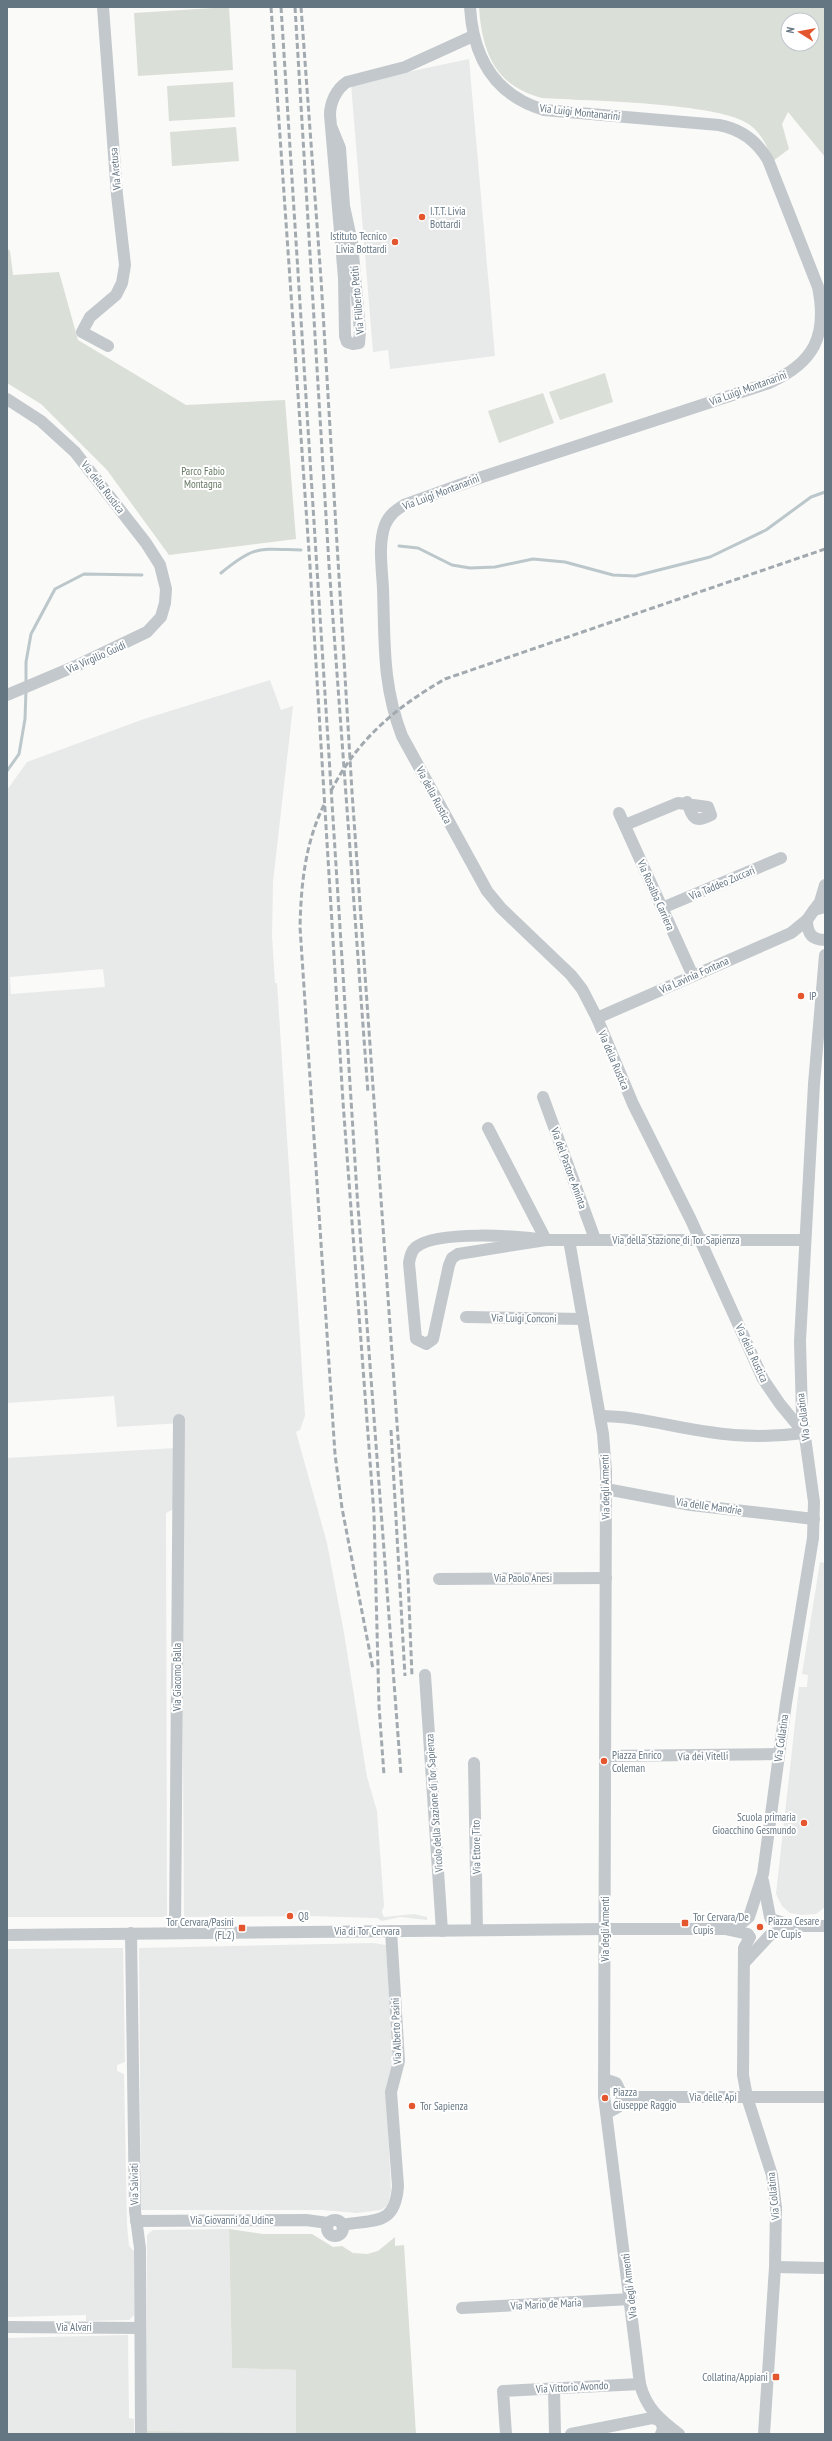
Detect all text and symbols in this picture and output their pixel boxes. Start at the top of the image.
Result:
north arrow [780,12,820,52]
text: N [783,26,798,34]
street label: Via Luigi Montanarini [538,101,621,123]
street label: Via Aretusa [106,147,124,192]
place label: I.T.T. Livia Bottardi [430,204,466,231]
marker: I.T.T. Livia Bottardi [417,212,427,222]
place label: Istituto Tecnico Livia Bottardi [330,229,387,256]
marker: Istituto Tecnico Livia Bottardi [390,237,400,247]
street label: Via Filiberto Petiti [347,265,367,336]
street label: Via Luigi Montanarini [707,368,789,409]
street label: Via della Rustica [78,457,128,516]
park label: Parco Fabio Montagna [181,464,225,491]
street label: Via Luigi Montanarini [400,471,481,513]
street label: Via Virgilio Guidi [63,638,128,677]
street label: Via della Rustica [413,763,455,826]
street label: Via Rosalba Carriera [634,857,678,932]
street label: Via Taddeo Zuccari [686,863,757,904]
street label: Via Lavinia Fontana [656,953,731,997]
place label: IP [809,989,817,1003]
marker: IP [796,991,806,1001]
street label: Via della Rustica [595,1027,633,1092]
street label: Via del Pastore Aminta [547,1125,590,1211]
street label: Via della Stazione di Tor Sapienza [611,1233,740,1247]
street label: Via Luigi Conconi [490,1310,557,1326]
street label: Via della Rustica [732,1321,772,1384]
street label: Via Collatina [793,1392,813,1443]
street label: Via degli Armenti [597,1454,613,1521]
street label: Via delle Mandrie [674,1494,743,1518]
street label: Via Paolo Anesi [493,1571,552,1585]
street label: Via Giacomo Balla [170,1643,184,1712]
street label: Via Collatina [771,1713,791,1764]
street label: Vicolo della Stazione di Tor Sapienza [422,1733,446,1874]
place label: Piazza Enrico Coleman [612,1748,662,1775]
street label: Via dei Vitelli [677,1749,728,1763]
marker: Piazza Enrico Coleman [599,1756,609,1766]
place label: Scuola primaria Gioacchino Gesmundo [712,1810,796,1837]
marker: Scuola primaria Gioacchino Gesmundo [799,1818,809,1828]
street label: Via Ettore Tito [469,1820,483,1875]
street label: Via degli Armenti [598,1896,612,1963]
place label: Q8 [298,1909,309,1923]
place label: Tor Cervara/De Cupis [693,1910,749,1937]
marker: Q8 [285,1911,295,1921]
place label: Piazza Cesare De Cupis [768,1914,820,1941]
place label: Tor Cervara/Pasini (FL2) [166,1915,234,1942]
marker: Tor Cervara/De Cupis [680,1918,690,1928]
marker: Piazza Cesare De Cupis [755,1922,765,1932]
marker: Tor Cervara/Pasini (FL2) [237,1923,247,1933]
street label: Via di Tor Cervara [333,1924,400,1938]
street label: Via Alberto Pasini [388,1997,404,2066]
place label: Piazza Giuseppe Raggio [613,2085,677,2112]
street label: Via delle Api [688,2090,737,2104]
marker: Piazza Giuseppe Raggio [600,2093,610,2103]
place label: Tor Sapienza [420,2099,468,2113]
marker: Tor Sapienza [407,2101,417,2111]
street label: Via Salviati [127,2163,141,2206]
street label: Via Collatina [764,2171,783,2222]
street label: Via Giovanni da Udine [189,2213,274,2227]
street label: Via degli Armenti [618,2253,640,2320]
street label: Via Mario de Maria [509,2295,582,2313]
street label: Via Alvari [55,2320,92,2334]
place label: Collatina/Appiani [702,2370,768,2384]
marker: Collatina/Appiani [771,2372,781,2382]
street label: Via Vittorio Avondo [534,2378,609,2396]

